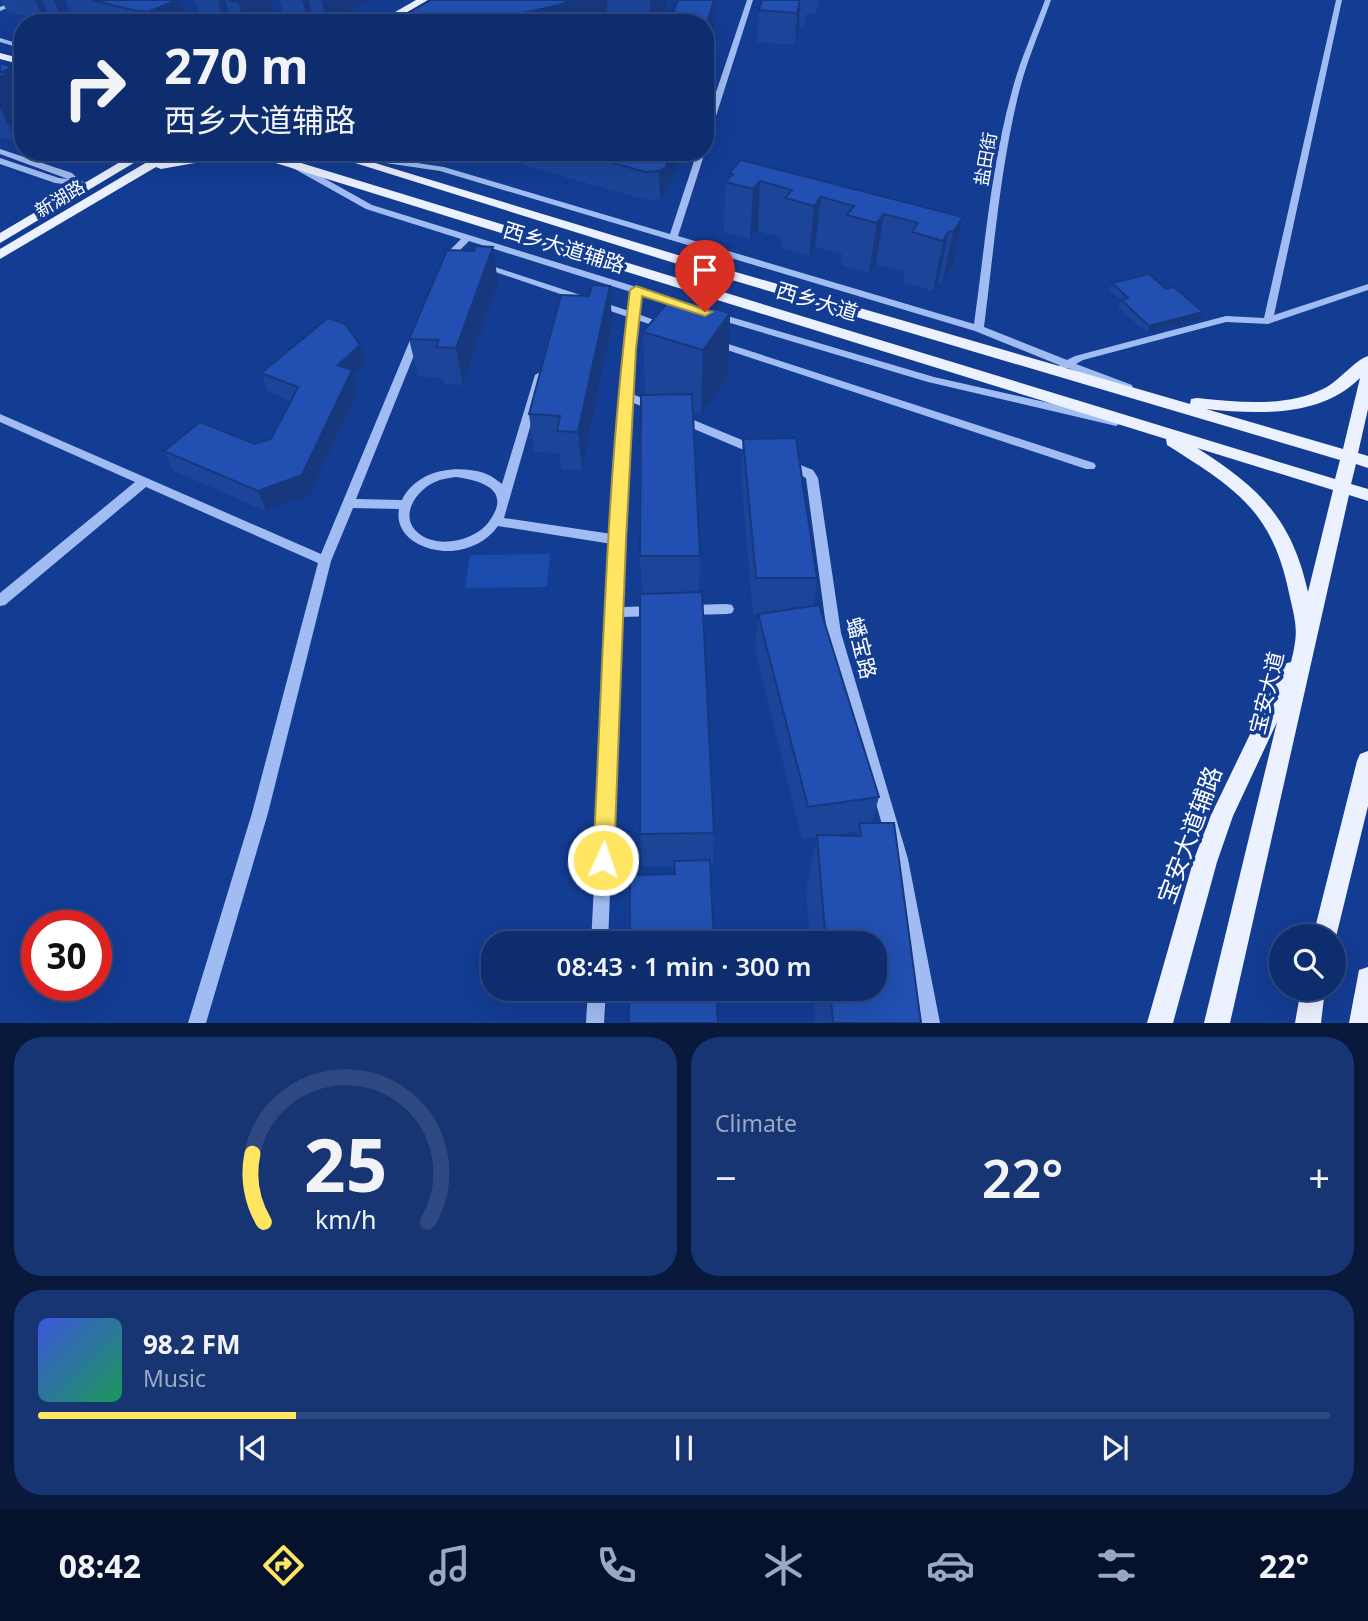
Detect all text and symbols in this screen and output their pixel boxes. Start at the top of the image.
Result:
text: 270 m [164,32,309,98]
icon: right [49,42,140,133]
text: 西乡大道辅路 [164,98,356,141]
street label: 盐田街 [969,130,1002,187]
street label: 新湖路 [30,174,89,222]
street label: 西乡大道辅路 [500,215,629,279]
pin [675,240,735,312]
icon: arrive [686,251,724,289]
street label: 西乡大道 [773,275,862,327]
street label: 蟠宝路 [841,614,883,682]
street label: 宝安大道 [1242,649,1290,737]
street label: 宝安大道辅路 [1148,761,1229,908]
position arrow [566,823,640,897]
speed limit sign: 30 [21,910,112,1001]
map controls [1269,924,1346,1001]
button: search [1269,924,1346,1001]
text: 08:43 · 1 min · 300 m [557,948,811,984]
text: Climate [715,1107,797,1139]
text: 25 [304,1115,387,1214]
text: 22° [982,1142,1063,1213]
text: − [715,1151,737,1203]
text: + [1308,1151,1330,1203]
text: km/h [315,1202,376,1236]
text: 98.2 FM [143,1326,240,1362]
text: Music [143,1362,206,1394]
icon: previous [234,1429,272,1467]
icon: pause [665,1429,703,1467]
icon: next [1096,1429,1134,1467]
icon: directions [259,1541,308,1590]
icon: music [425,1541,474,1590]
icon: phone [592,1541,641,1590]
icon: climate [759,1541,808,1590]
icon: car [926,1541,975,1590]
icon: filters [1092,1541,1141,1590]
text: 08:42 [59,1544,141,1587]
text: 22° [1259,1544,1309,1587]

